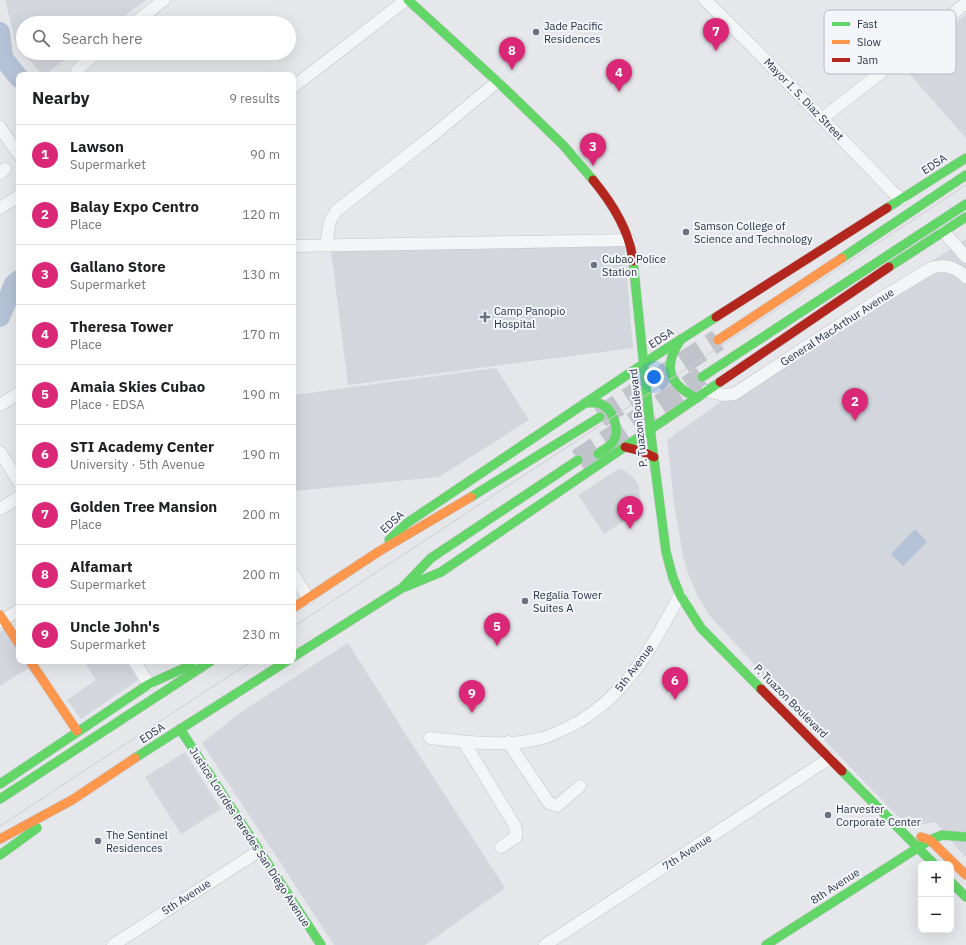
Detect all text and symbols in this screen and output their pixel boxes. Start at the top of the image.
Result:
legend [824,10,956,74]
search box [16,16,296,60]
text: Fast [857,17,878,31]
pin: 7 [703,18,729,51]
place label: Jade Pacific Residences [544,19,603,46]
icon: search [30,27,52,49]
marker: Jade Pacific Residences [531,27,541,37]
text: Search here [62,29,142,48]
text: Slow [857,35,881,49]
pin: 8 [499,37,525,70]
text: Jam [857,53,878,67]
street label: Mayor I. S. Diaz Street [761,55,847,143]
pin: 4 [606,59,632,92]
text: Nearby [32,87,90,109]
text: 9 results [229,90,280,107]
pin: 3 [580,133,606,166]
text: Lawson [70,137,124,156]
text: 1 [41,146,49,163]
text: 90 m [250,146,280,163]
street label: EDSA [919,151,949,177]
text: Supermarket [70,156,146,173]
text: Balay Expo Centro [70,197,199,216]
text: 2 [41,206,49,223]
text: 120 m [242,206,280,223]
text: Place [70,216,102,233]
place label: Samson College of Science and Technology [694,219,813,246]
marker: Samson College of Science and Technology [681,227,691,237]
place label: Cubao Police Station [602,252,666,279]
text: Gallano Store [70,257,166,276]
marker: Cubao Police Station [589,260,599,270]
text: 3 [41,266,49,283]
text: 130 m [242,266,280,283]
text: Supermarket [70,276,146,293]
street label: General MacArthur Avenue [778,285,896,369]
place label: Camp Panopio Hospital [494,304,565,331]
marker: Camp Panopio Hospital [479,311,491,323]
text: Theresa Tower [70,317,173,336]
street label: EDSA [646,325,676,351]
text: 4 [41,326,49,343]
text: 170 m [242,326,280,343]
text: Place [70,336,102,353]
your location [644,367,664,387]
street label: P. Tuazon Boulevard [626,368,650,468]
text: Amaia Skies Cubao [70,377,205,396]
text: 5 [41,386,49,403]
text: 190 m [242,386,280,403]
pin: 2 [842,388,868,421]
text: Place · EDSA [70,396,145,413]
text: STI Academy Center [70,437,214,456]
text: 6 [41,446,49,463]
text: 190 m [242,446,280,463]
text: University · 5th Avenue [70,456,205,473]
pin: 1 [617,496,643,529]
text: Golden Tree Mansion [70,497,217,516]
text: 7 [41,506,49,523]
text: 200 m [242,506,280,523]
street label: EDSA [377,508,407,536]
text: Place [70,516,102,533]
text: Alfamart [70,557,133,576]
text: 8 [41,566,49,583]
text: 200 m [242,566,280,583]
text: Supermarket [70,576,146,593]
place label: Regalia Tower Suites A [533,588,602,615]
marker: Regalia Tower Suites A [520,596,530,606]
pin: 5 [484,613,510,646]
text: Uncle John's [70,617,160,636]
text: 9 [41,626,49,643]
text: 230 m [242,626,280,643]
text: Supermarket [70,636,146,653]
street label: 5th Avenue [612,641,656,695]
street label: P. Tuazon Boulevard [751,661,831,741]
pin: 6 [662,667,688,700]
pin: 9 [459,680,485,713]
street label: EDSA [137,720,167,746]
street label: Justice Lourdes Paredes San Diego Avenue [187,745,313,929]
place label: Harvester Corporate Center [836,802,921,829]
marker: Harvester Corporate Center [823,810,833,820]
place label: The Sentinel Residences [106,828,168,855]
street label: 7th Avenue [660,831,714,873]
marker: The Sentinel Residences [93,836,103,846]
map controls [918,861,954,933]
button: + [918,861,954,897]
street label: 8th Avenue [808,865,862,907]
street label: 5th Avenue [159,876,213,918]
button: − [918,897,954,933]

